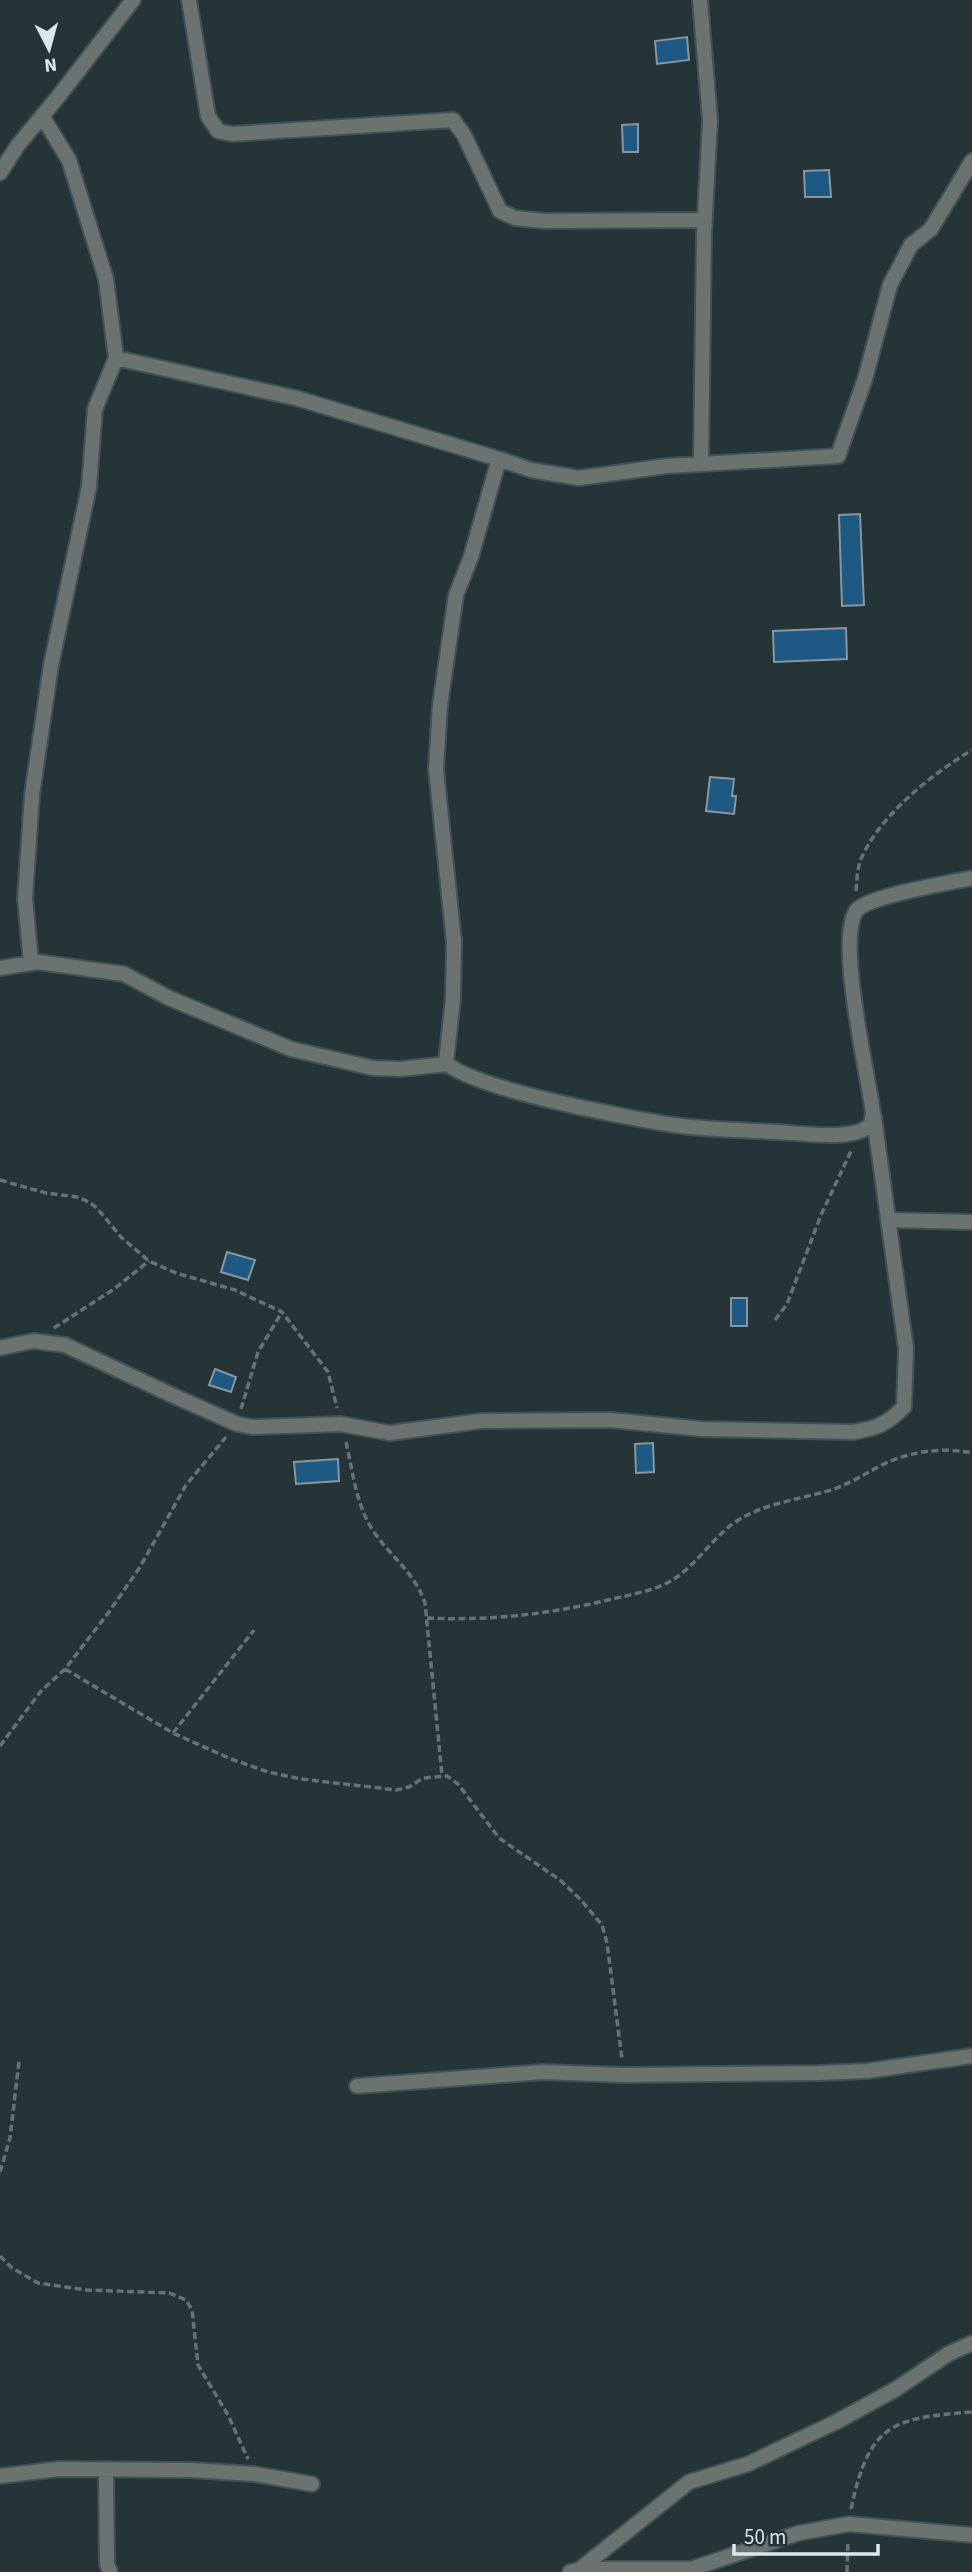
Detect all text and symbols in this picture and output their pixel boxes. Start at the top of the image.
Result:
north arrow [14,14,84,84]
text: N [43,50,58,79]
scale bar [734,2512,878,2556]
text: 50 m [744,2522,786,2552]

